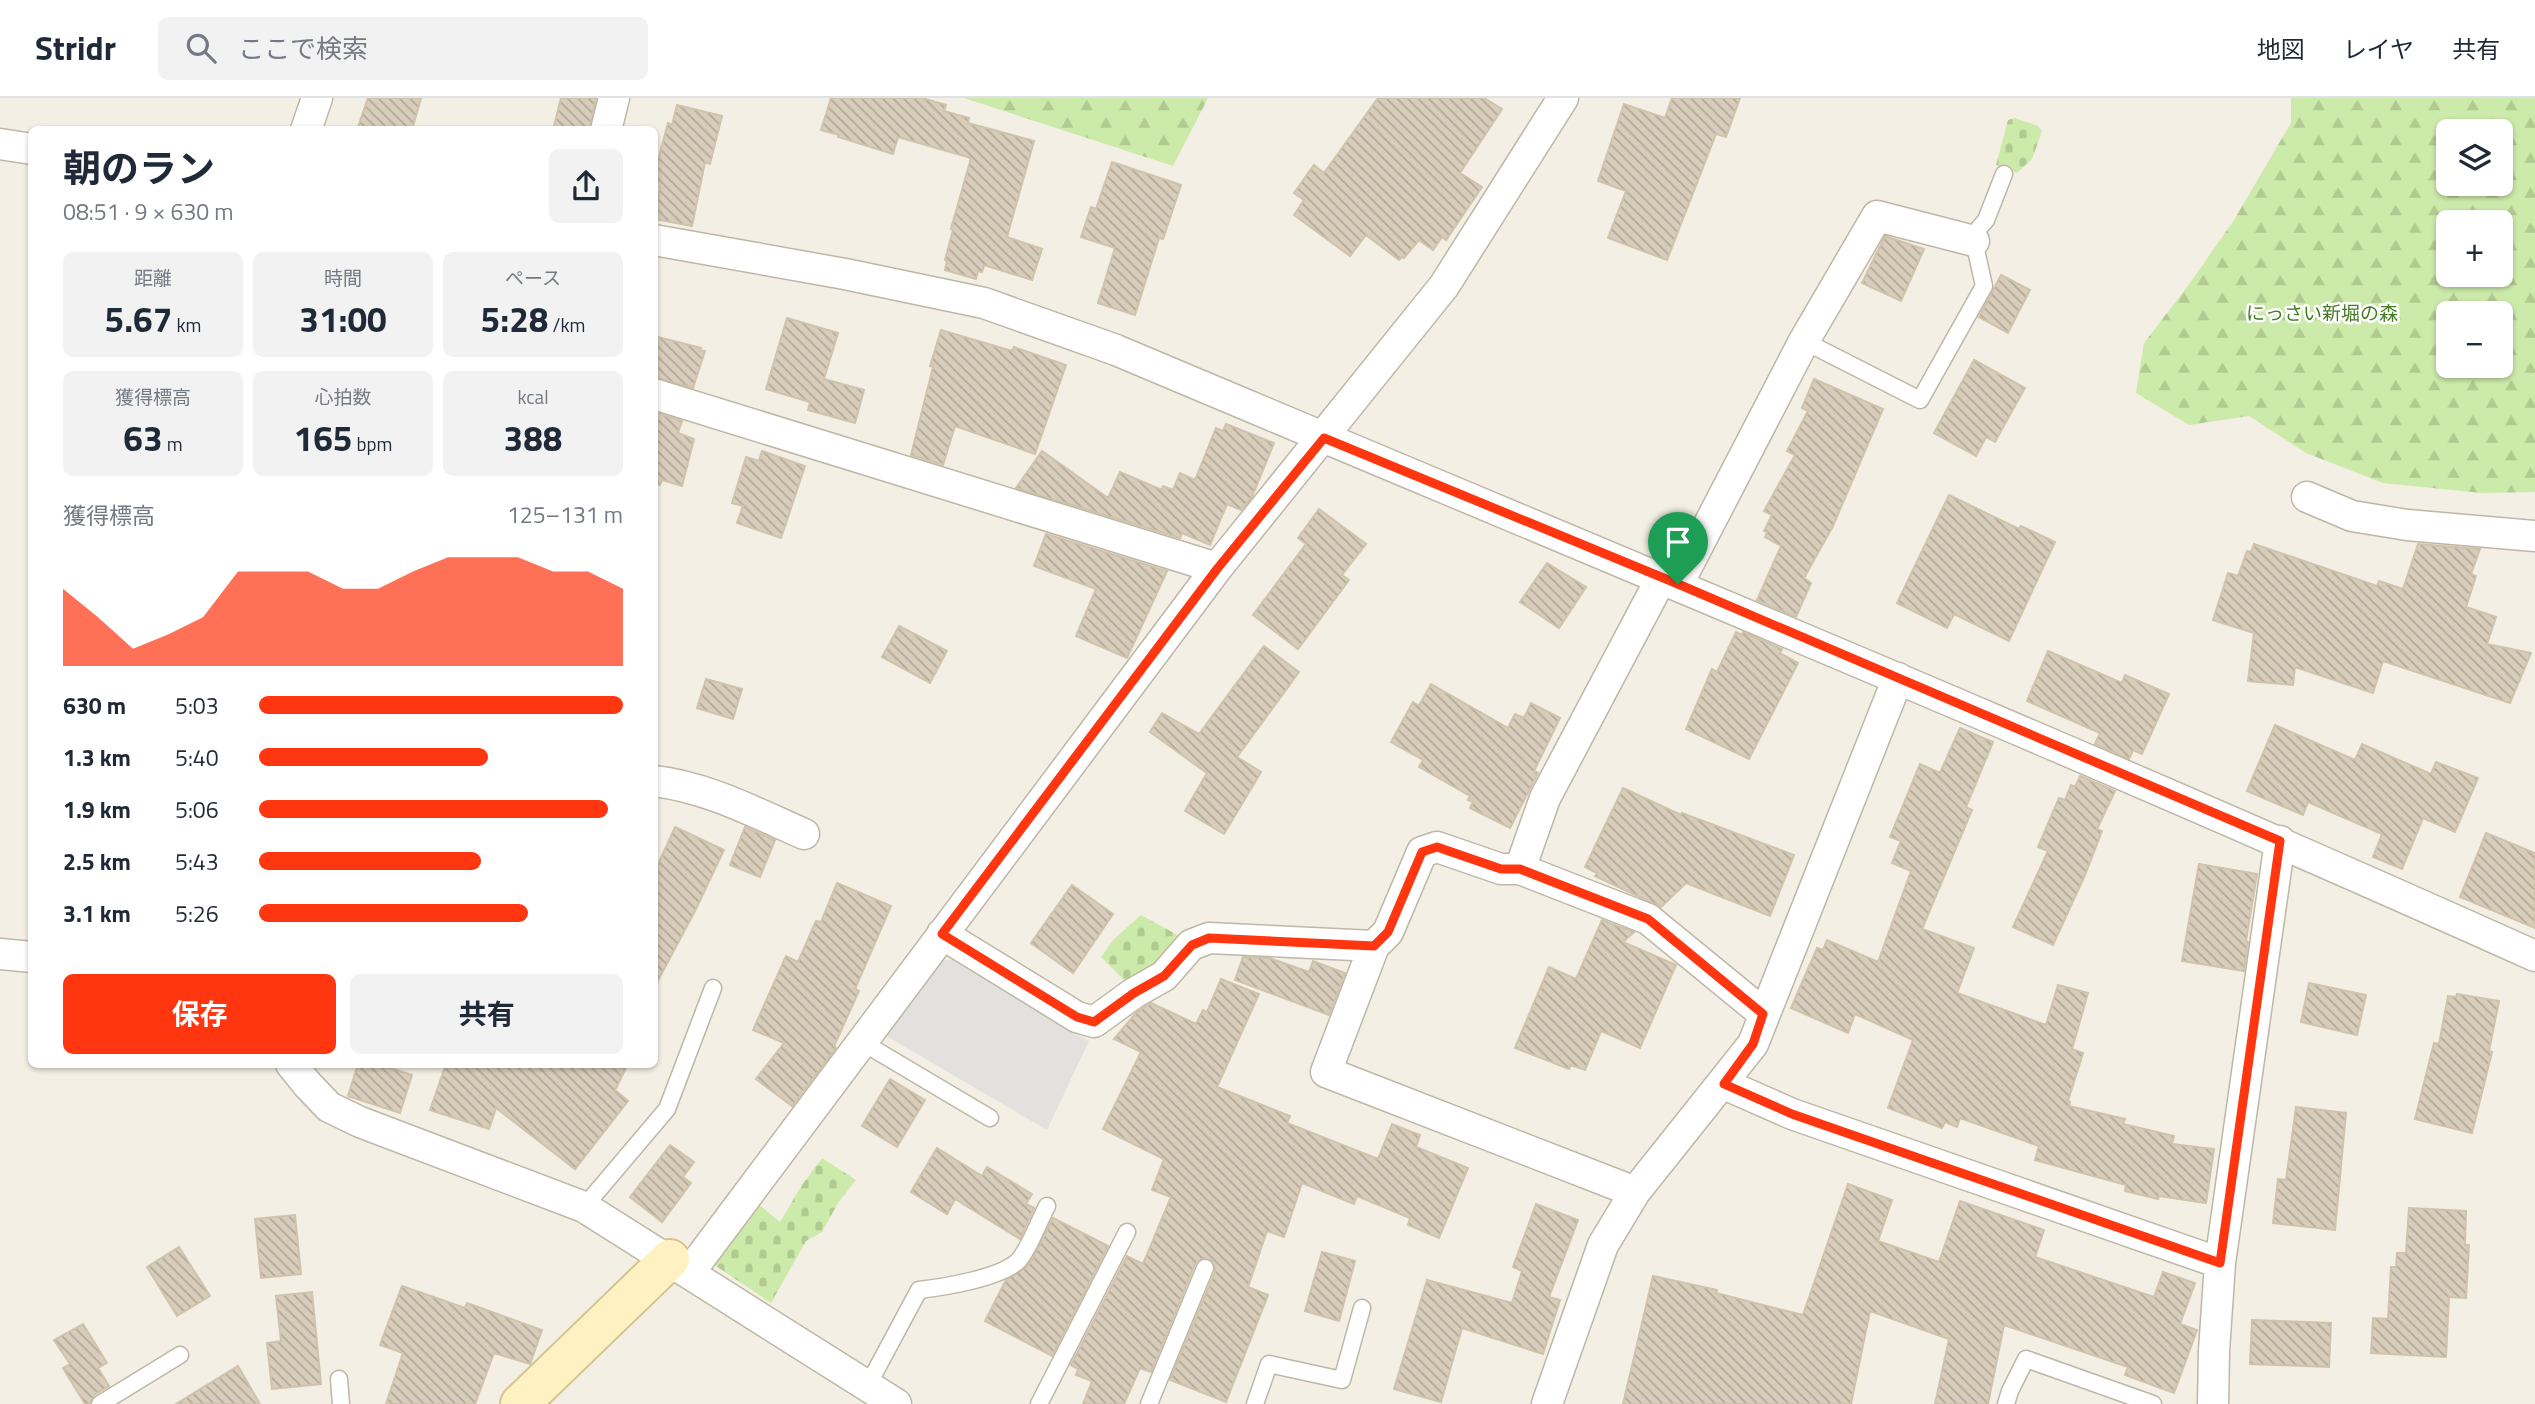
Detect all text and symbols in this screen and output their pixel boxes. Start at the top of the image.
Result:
search box [158,17,648,80]
text: Stridr [35,23,116,73]
icon: search [182,29,220,67]
text: ここで検索 [238,29,368,68]
text: 地図 [2257,31,2305,67]
text: レイヤ [2343,31,2414,67]
text: 共有 [2452,31,2500,67]
map controls [2436,119,2513,378]
button: layers [2436,119,2513,196]
text: 朝のラン [63,139,215,197]
button: share [549,149,623,223]
text: 08:51 · 9 × 630 m [63,194,233,229]
button: + [2436,210,2513,287]
text: 距離 [134,263,172,292]
text: 時間 [324,263,362,292]
text: ペース [505,263,561,292]
text: 5.67 [105,292,172,346]
text: 31:00 [299,292,387,346]
text: 5:28 [481,292,548,346]
park label: にっさい新堀の森 [2246,298,2398,327]
button: − [2436,301,2513,378]
text: km [172,310,201,339]
text: /km [548,310,585,339]
text: 獲得標高 [115,382,191,411]
text: 心拍数 [314,382,372,411]
text: kcal [517,382,549,411]
text: 63 [123,411,163,465]
text: 165 [294,411,352,465]
text: 388 [504,411,562,465]
text: m [163,429,183,458]
text: bpm [352,429,392,458]
text: 125–131 m [507,497,623,532]
text: 獲得標高 [63,498,155,533]
pin [1648,512,1708,584]
icon: arrive [1659,523,1697,561]
text: 630 m [63,688,126,723]
text: 5:03 [175,688,219,723]
text: 1.3 km [63,740,131,775]
text: 5:40 [175,740,219,775]
text: 1.9 km [63,792,131,827]
text: 5:06 [175,792,219,827]
text: 2.5 km [63,844,131,879]
text: 5:43 [175,844,219,879]
text: 3.1 km [63,896,131,931]
text: 5:26 [175,896,219,931]
button: 保存 [63,974,336,1054]
button: 共有 [350,974,623,1054]

